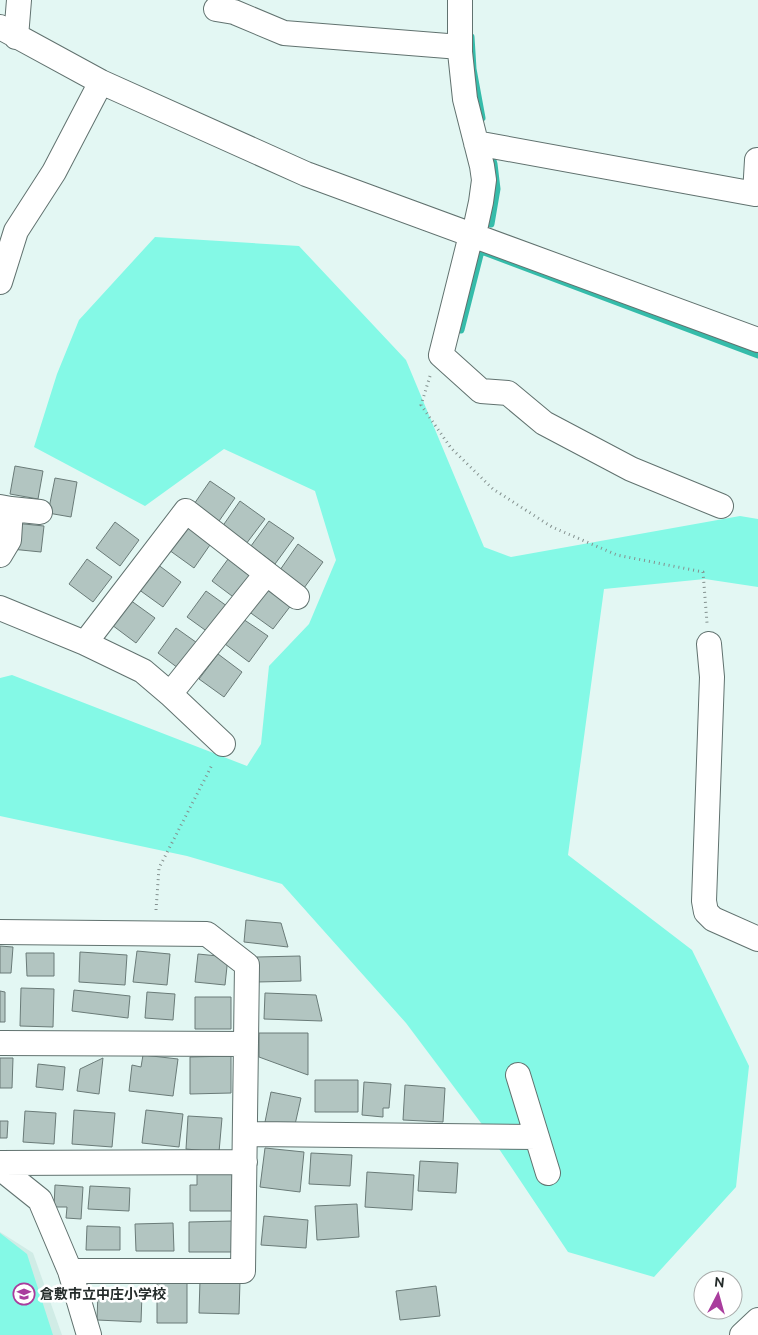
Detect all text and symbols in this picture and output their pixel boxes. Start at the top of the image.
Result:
north arrow [693,1270,743,1320]
text: N [713,1274,725,1291]
school or university icon: 倉敷市立中庄小学校 [12,1282,36,1306]
place label: 倉敷市立中庄小学校 [40,1286,166,1302]

